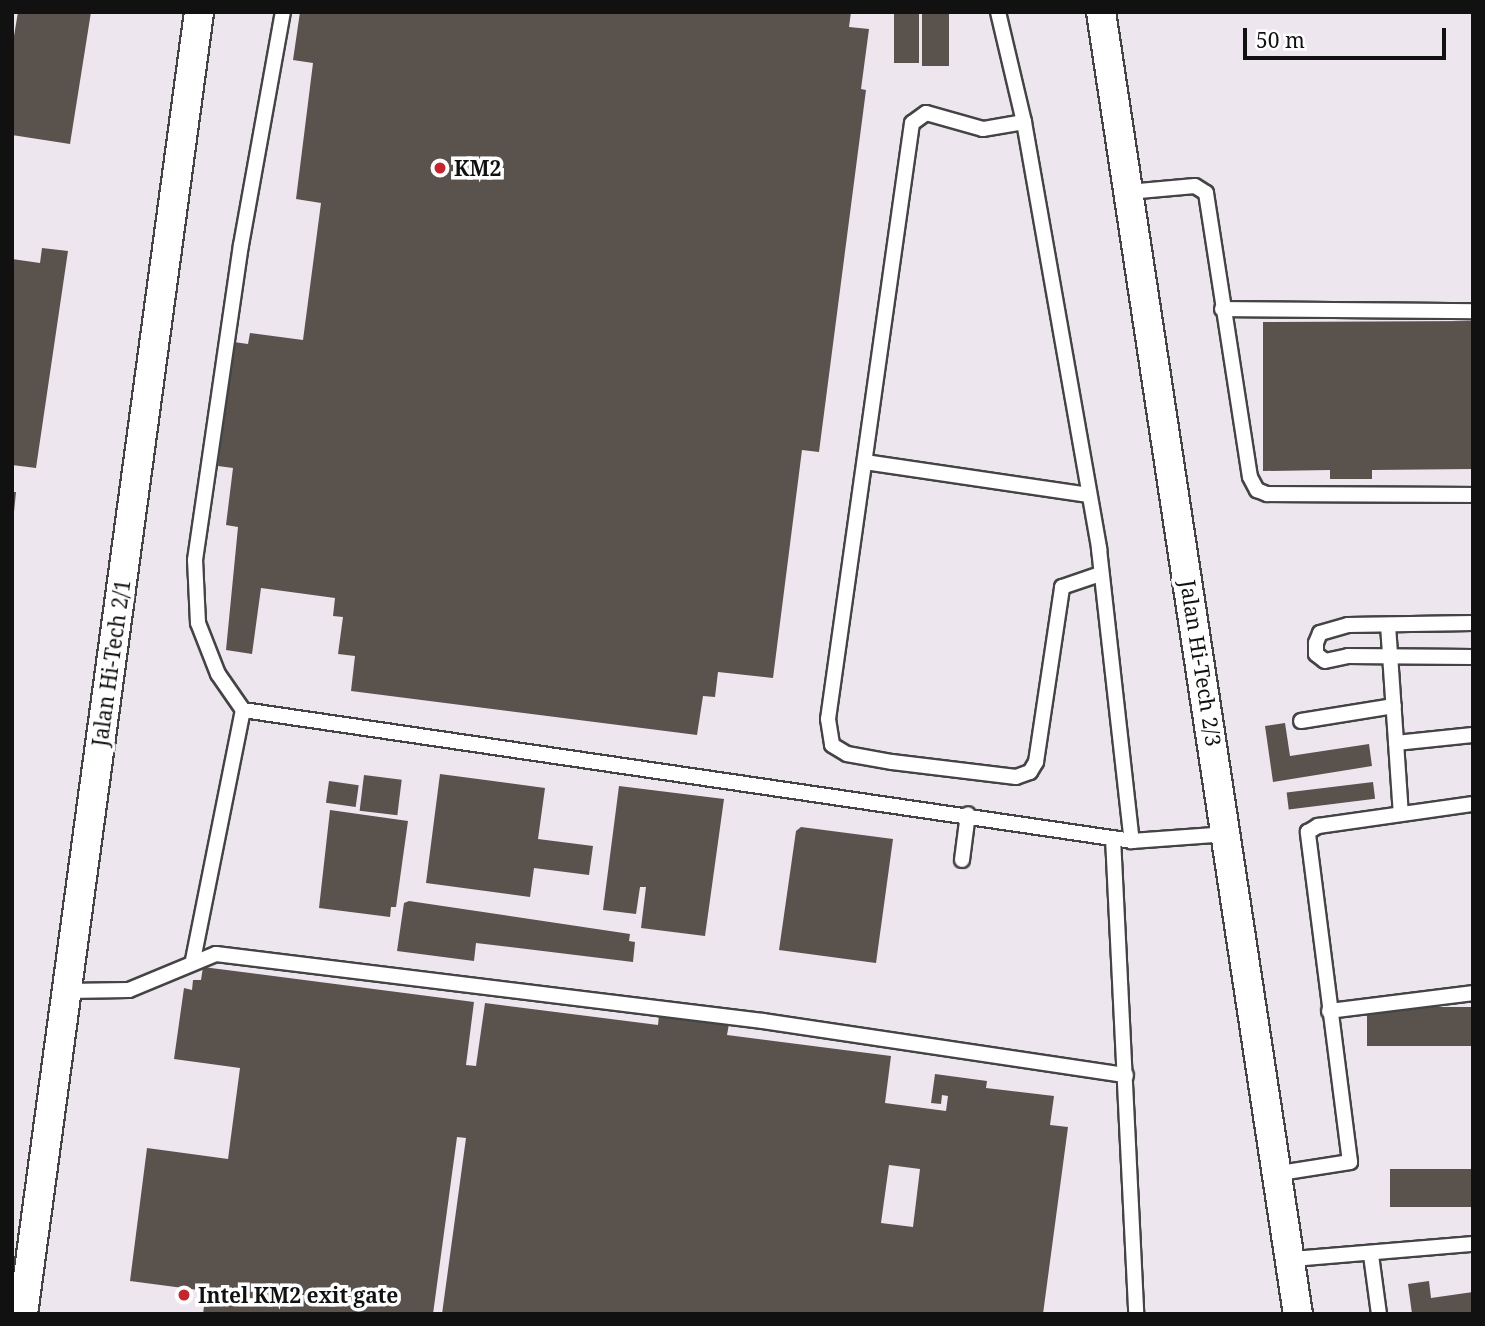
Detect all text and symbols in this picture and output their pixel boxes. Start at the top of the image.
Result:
scale bar [1247,14,1450,58]
text: 50 m [1256,26,1305,54]
place label: KM2 [454,155,501,181]
marker: KM2 [432,160,448,176]
street label: Jalan Hi-Tech 2/1 [87,578,135,748]
street label: Jalan Hi-Tech 2/3 [1175,578,1227,748]
place label: Intel KM2 exit gate [198,1282,398,1308]
marker: Intel KM2 exit gate [176,1287,192,1303]

